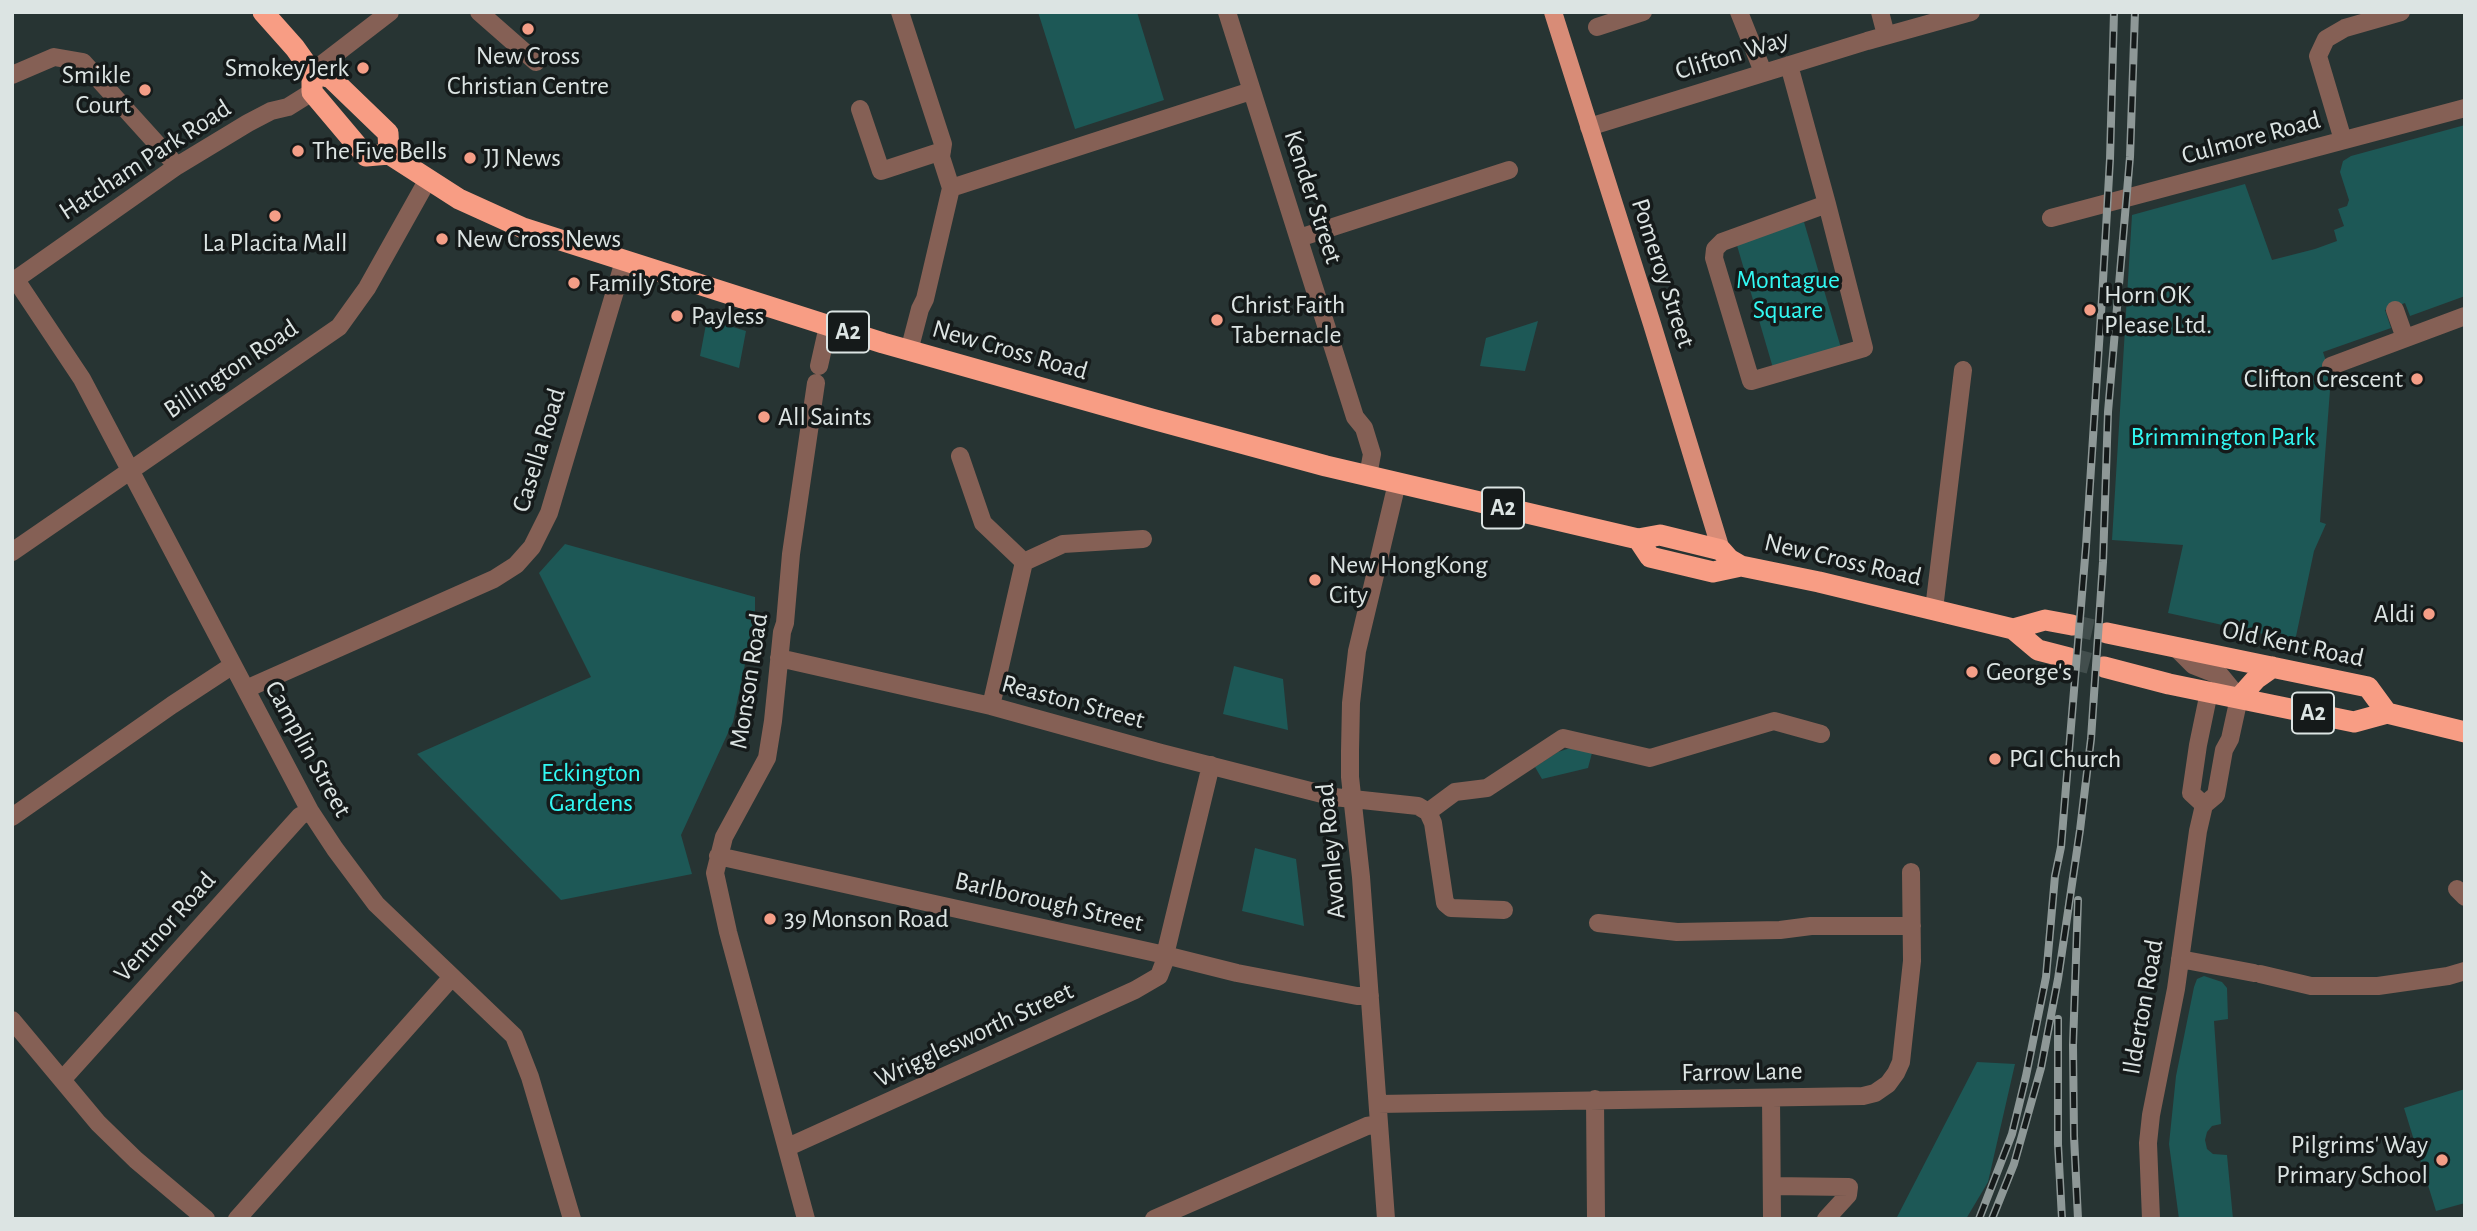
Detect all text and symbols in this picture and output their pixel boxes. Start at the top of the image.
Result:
marker: New Cross Christian Centre [520,21,536,37]
street label: Clifton Way [1671,23,1793,87]
place label: New Cross Christian Centre [447,40,609,102]
place label: Smokey Jerk [225,52,349,84]
place label: Smikle Court [62,59,131,120]
marker: Smokey Jerk [355,60,371,76]
marker: Smikle Court [137,82,153,98]
street label: Hatcham Park Road [53,93,237,227]
street label: Culmore Road [2178,104,2324,172]
street label: Kender Street [1277,126,1349,268]
place label: The Five Bells [312,135,447,167]
place label: JJ News [484,142,561,174]
marker: The Five Bells [290,143,306,159]
marker: JJ News [462,150,478,166]
street label: Pomeroy Street [1624,194,1702,352]
marker: La Placita Mall [267,208,283,224]
place label: New Cross News [456,223,621,255]
place label: La Placita Mall [202,227,348,259]
marker: New Cross News [434,231,450,247]
park label: Montague Square [1736,264,1840,326]
place label: Family Store [588,267,712,299]
marker: Family Store [566,275,582,291]
place label: Horn OK Please Ltd. [2104,279,2212,340]
place label: Christ Faith Tabernacle [1231,289,1345,350]
place label: Payless [691,300,764,332]
marker: Horn OK Please Ltd. [2082,302,2098,318]
marker: Payless [669,308,685,324]
road number: A2 [827,312,869,352]
marker: Christ Faith Tabernacle [1209,312,1225,328]
street label: Billington Road [158,313,304,425]
street label: New Cross Road [929,313,1091,387]
place label: Clifton Crescent [2244,363,2403,395]
marker: Clifton Crescent [2409,371,2425,387]
street label: Casella Road [505,384,573,516]
place label: All Saints [778,401,872,433]
marker: All Saints [756,409,772,425]
park label: Brimmington Park [2130,421,2316,453]
road number: A2 [1482,488,1524,528]
street label: New Cross Road [1761,527,1925,593]
place label: New HongKong City [1329,549,1488,610]
marker: New HongKong City [1307,572,1323,588]
place label: Aldi [2374,598,2415,630]
marker: Aldi [2421,606,2437,622]
street label: Monson Road [723,611,775,751]
street label: Old Kent Road [2219,614,2367,674]
place label: George's [1986,656,2072,688]
marker: George's [1964,664,1980,680]
street label: Reaston Street [998,668,1148,736]
street label: Camplin Street [258,675,358,823]
road number: A2 [2292,692,2334,734]
place label: PGI Church [2009,743,2121,775]
marker: PGI Church [1987,751,2003,767]
park label: Eckington Gardens [541,757,641,818]
street label: Avonley Road [1310,782,1352,920]
street label: Ventnor Road [107,865,223,989]
street label: Barlborough Street [952,865,1146,939]
place label: 39 Monson Road [784,903,949,935]
marker: 39 Monson Road [762,911,778,927]
street label: Ilderton Road [2116,937,2170,1077]
street label: Wrigglesworth Street [870,975,1078,1095]
street label: Farrow Lane [1681,1055,1803,1089]
place label: Pilgrims' Way Primary School [2276,1129,2428,1190]
marker: Pilgrims' Way Primary School [2434,1152,2450,1168]

